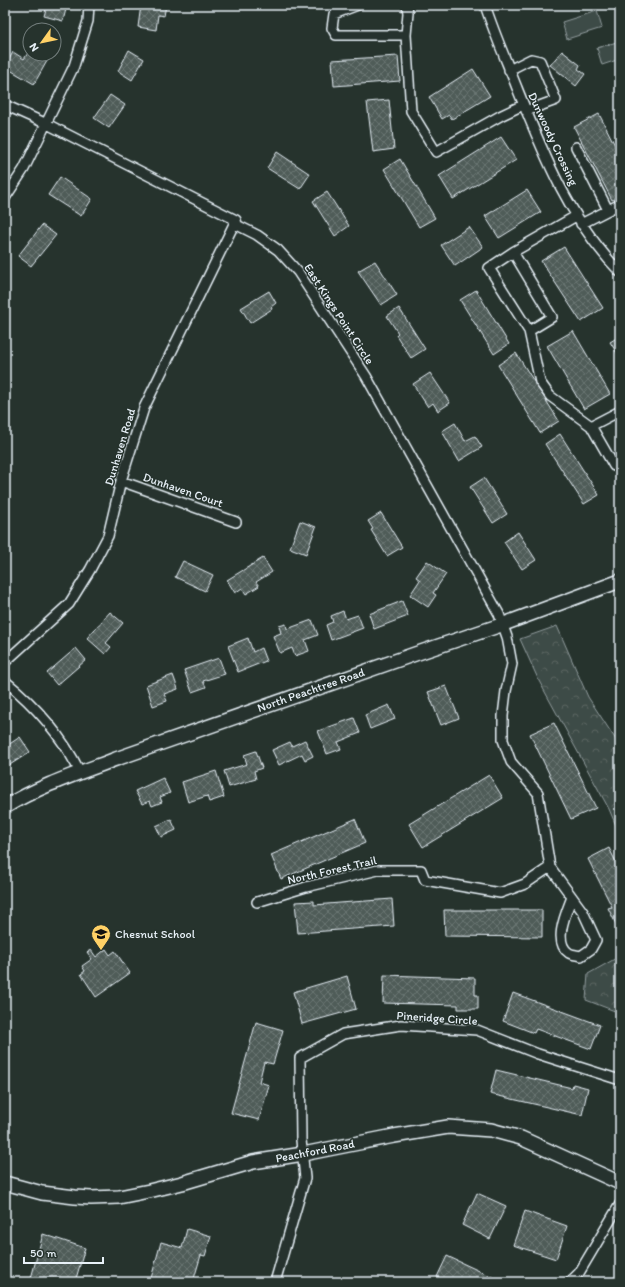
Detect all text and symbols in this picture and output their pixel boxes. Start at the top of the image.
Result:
north arrow [22,22,62,62]
text: N [27,41,42,54]
street label: Dunwoody Crossing [525,90,581,189]
street label: East Kings Point Circle [301,261,377,367]
street label: Dunhaven Road [102,406,139,487]
street label: Dunhaven Court [141,470,225,510]
street label: North Peachtree Road [255,665,367,715]
street label: North Forest Trail [286,853,379,887]
school or university icon: Chesnut School [90,923,112,951]
place label: Chesnut School [115,927,196,941]
street label: Pineridge Circle [396,1008,478,1028]
street label: Peachford Road [274,1136,356,1166]
scale bar [24,1239,103,1265]
text: 50 m [30,1246,56,1260]

